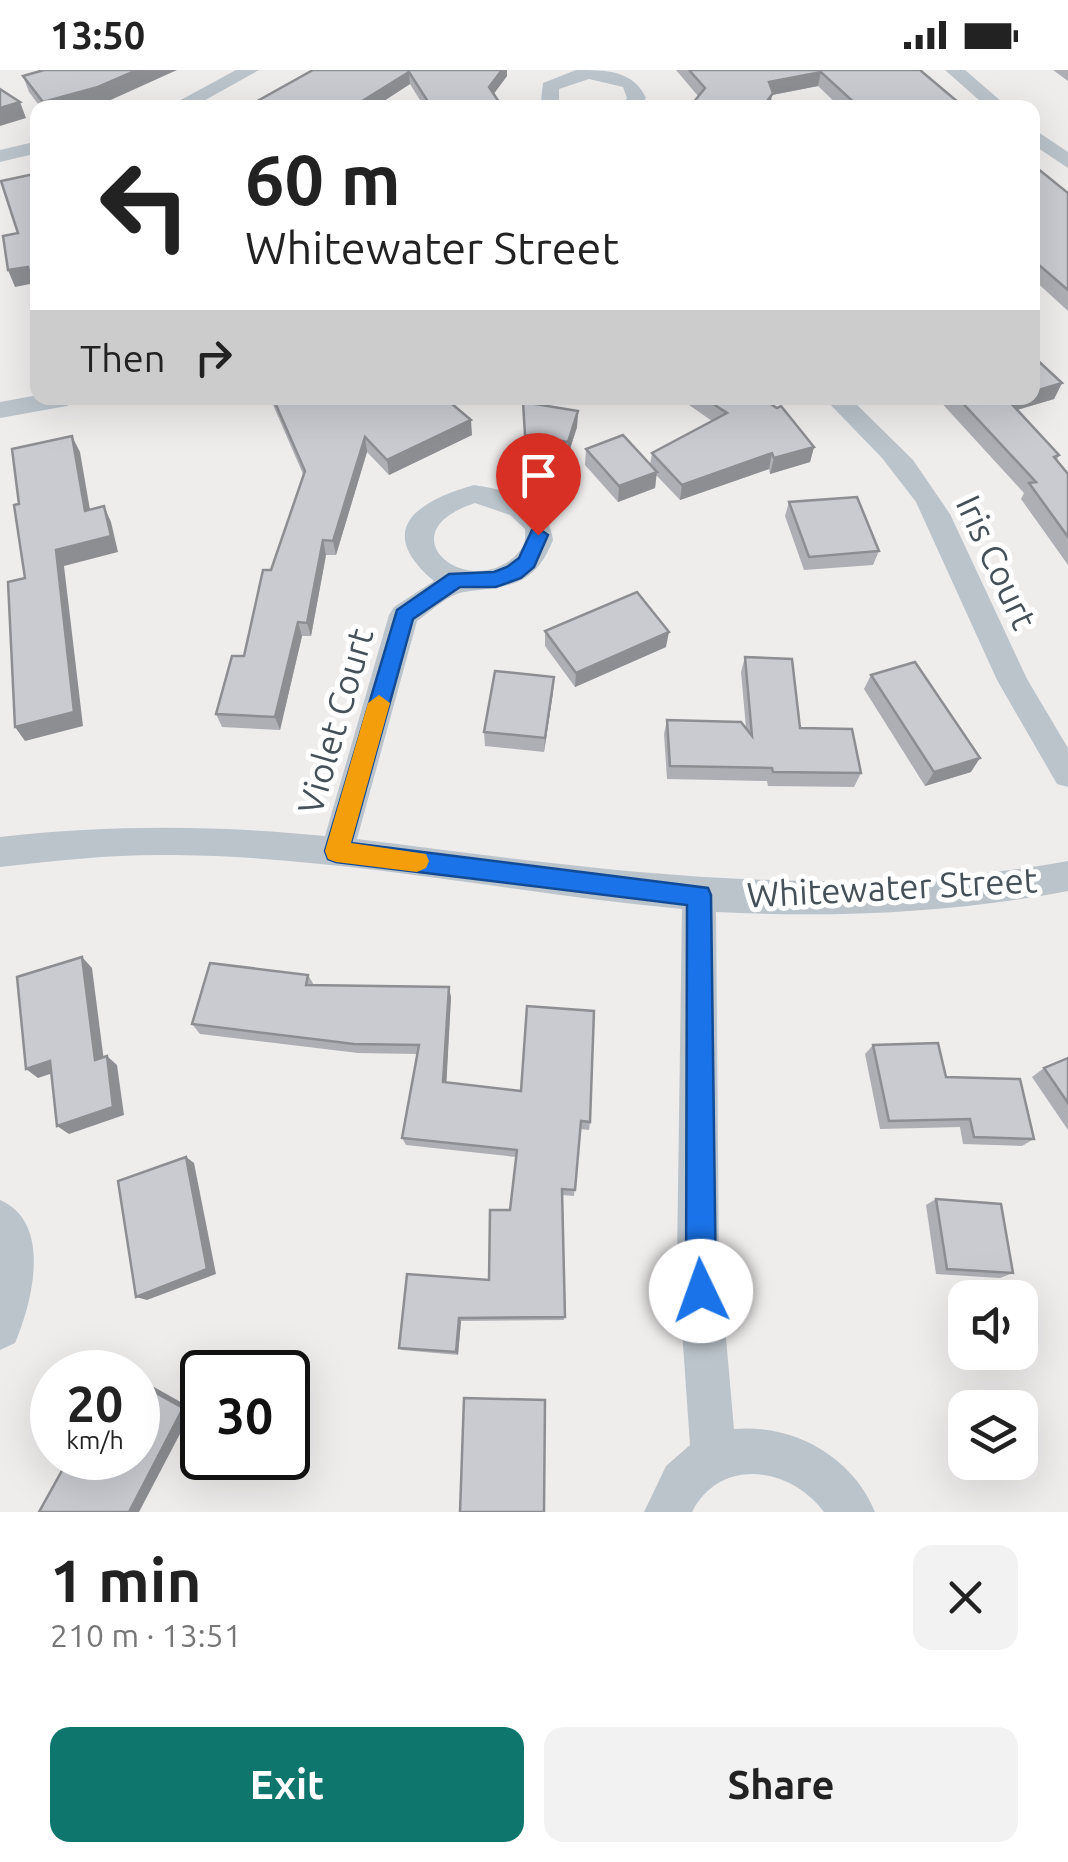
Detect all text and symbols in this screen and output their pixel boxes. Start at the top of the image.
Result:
text: 13:50 [50,14,145,56]
icon: left [80,140,210,270]
text: 60 m [245,140,401,218]
text: Whitewater Street [245,222,619,273]
icon: right [186,330,241,385]
text: Then [80,337,166,379]
pin [496,433,581,536]
icon: arrive [511,448,566,503]
street label: Iris Court [949,489,1045,635]
street label: Violet Court [289,623,381,819]
street label: Whitewater Street [746,859,1039,915]
position arrow [649,1239,753,1343]
map controls [948,1280,1038,1480]
button: sound [948,1280,1038,1370]
speed limit sign: 30 [180,1350,310,1480]
text: 20 [67,1375,123,1431]
button: layers [948,1390,1038,1480]
text: km/h [66,1426,124,1454]
button: close [913,1545,1018,1650]
text: 1 min [50,1546,202,1613]
text: 210 m · 13:51 [50,1617,242,1653]
button: Exit [50,1727,524,1842]
button: Share [544,1727,1018,1842]

